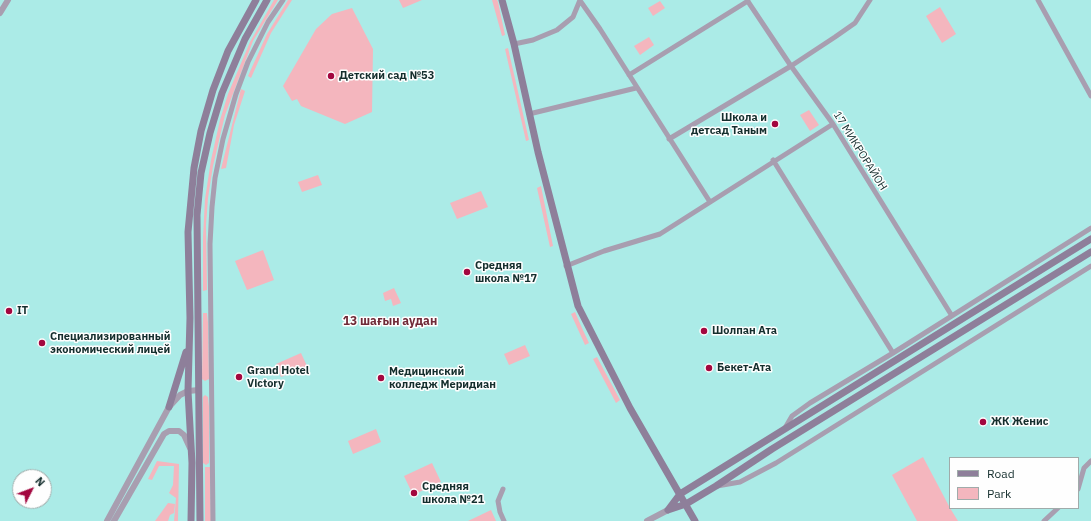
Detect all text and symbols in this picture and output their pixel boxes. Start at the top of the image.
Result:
place label: Детский сад №53 [339,69,434,83]
marker: Детский сад №53 [326,71,336,81]
street label: 17 МИКРОРАЙОН [830,109,890,193]
place label: Школа и детсад Таным [691,111,767,137]
marker: Школа и детсад Таным [770,119,780,129]
place label: Средняя школа №17 [475,259,537,285]
marker: Средняя школа №17 [462,267,472,277]
place label: IT [17,304,28,318]
marker: IT [4,306,14,316]
district label: 13 шағын аудан [343,315,437,329]
place label: Шолпан Ата [712,324,777,338]
marker: Шолпан Ата [699,326,709,336]
place label: Специализированный экономический лицей [50,330,170,356]
marker: Специализированный экономический лицей [37,338,47,348]
place label: Бекет-Ата [717,361,771,375]
marker: Бекет-Ата [704,363,714,373]
place label: Grand Hotel Victory [247,364,309,390]
place label: Медицинский колледж Меридиан [389,365,496,391]
marker: Grand Hotel Victory [234,372,244,382]
marker: Медицинский колледж Меридиан [376,373,386,383]
place label: ЖК Женис [991,415,1048,429]
marker: ЖК Женис [978,417,988,427]
legend [949,457,1079,509]
text: Road [987,466,1015,481]
north arrow [12,469,52,509]
text: N [32,474,48,489]
place label: Средняя школа №21 [422,480,484,506]
text: Park [987,486,1011,501]
marker: Средняя школа №21 [409,488,419,498]

